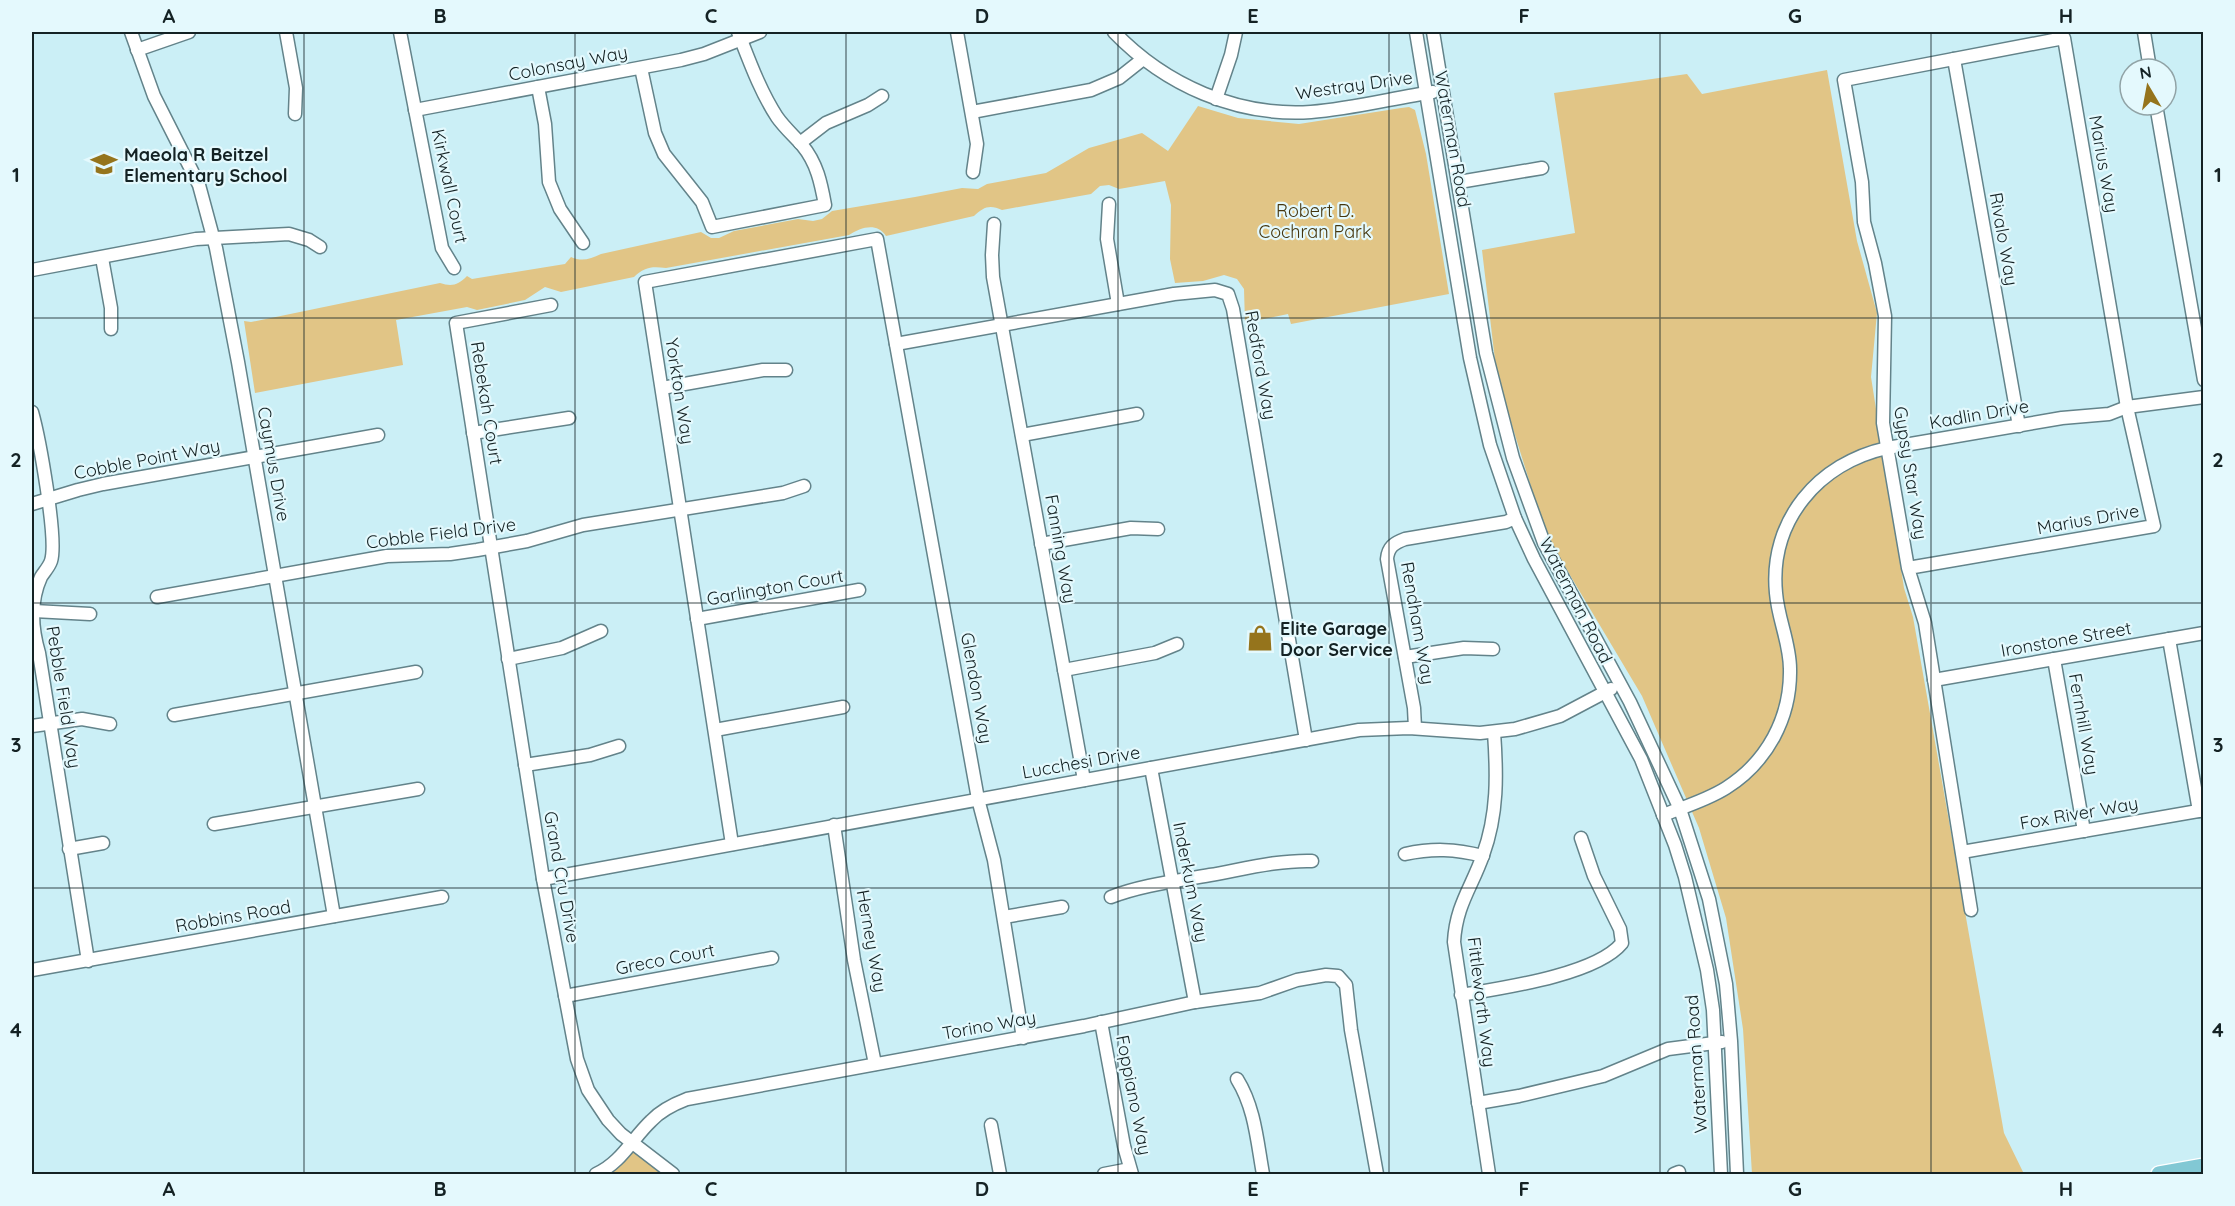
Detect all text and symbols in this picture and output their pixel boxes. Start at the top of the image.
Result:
text: A [163,3,176,28]
text: B [433,3,447,28]
text: C [705,3,718,28]
text: D [975,3,989,28]
text: E [1247,3,1259,28]
text: F [1518,3,1530,28]
text: G [1788,3,1802,28]
text: H [2059,3,2073,28]
street label: Colonsay Way [506,40,630,86]
north arrow [2118,57,2178,117]
text: N [2138,61,2153,83]
street label: Westray Drive [1294,65,1414,105]
street label: Waterman Road [1430,69,1476,209]
street label: Marius Way [2084,113,2124,215]
street label: Kirkwall Court [427,127,473,245]
place label: Maeola R Beitzel Elementary School [124,143,288,187]
school or university icon: Maeola R Beitzel Elementary School [89,149,119,179]
text: 1 [12,162,20,187]
text: 1 [2214,162,2222,187]
street label: Rivalo Way [1984,191,2024,287]
park label: Robert D. Cochran Park [1258,199,1372,243]
street label: Redford Way [1240,309,1282,421]
street label: Yorkton Way [660,336,700,446]
street label: Rebekah Court [466,340,508,466]
street label: Kadlin Drive [1927,394,2031,434]
street label: Caymus Drive [253,405,295,523]
street label: Gypsy Star Way [1889,405,1933,541]
street label: Cobble Point Way [72,434,222,484]
text: 2 [10,447,22,472]
text: 2 [2212,447,2224,472]
street label: Fanning Way [1040,493,1082,605]
street label: Marius Drive [2035,499,2141,539]
street label: Cobble Field Drive [365,512,517,554]
street label: Waterman Road [1534,533,1618,667]
street label: Rendham Way [1396,560,1440,686]
street label: Garlington Court [705,564,845,610]
street label: Ironstone Street [1999,616,2133,662]
place label: Elite Garage Door Service [1280,617,1393,661]
shop icon: Elite Garage Door Service [1245,623,1275,653]
street label: Pebble Field Way [41,624,87,770]
street label: Glendon Way [956,631,998,745]
street label: Fernhill Way [2064,671,2104,777]
text: 3 [11,732,21,757]
text: 3 [2213,732,2223,757]
street label: Lucchesi Drive [1020,740,1142,784]
street label: Fox River Way [2018,791,2140,835]
street label: Grand Cru Drive [539,809,585,945]
street label: Inderkum Way [1168,820,1214,944]
street label: Herney Way [852,888,892,994]
street label: Robbins Road [173,895,293,937]
street label: Fittleworth Way [1463,935,1501,1069]
street label: Greco Court [614,938,716,980]
street label: Waterman Road [1680,994,1712,1134]
street label: Torino Way [940,1005,1038,1045]
text: 4 [10,1017,22,1042]
text: 4 [2212,1017,2224,1042]
street label: Foppiano Way [1111,1033,1157,1157]
text: A [163,1176,176,1201]
text: B [433,1176,447,1201]
text: C [705,1176,718,1201]
text: D [975,1176,989,1201]
text: E [1247,1176,1259,1201]
text: F [1518,1176,1530,1201]
text: G [1788,1176,1802,1201]
text: H [2059,1176,2073,1201]

